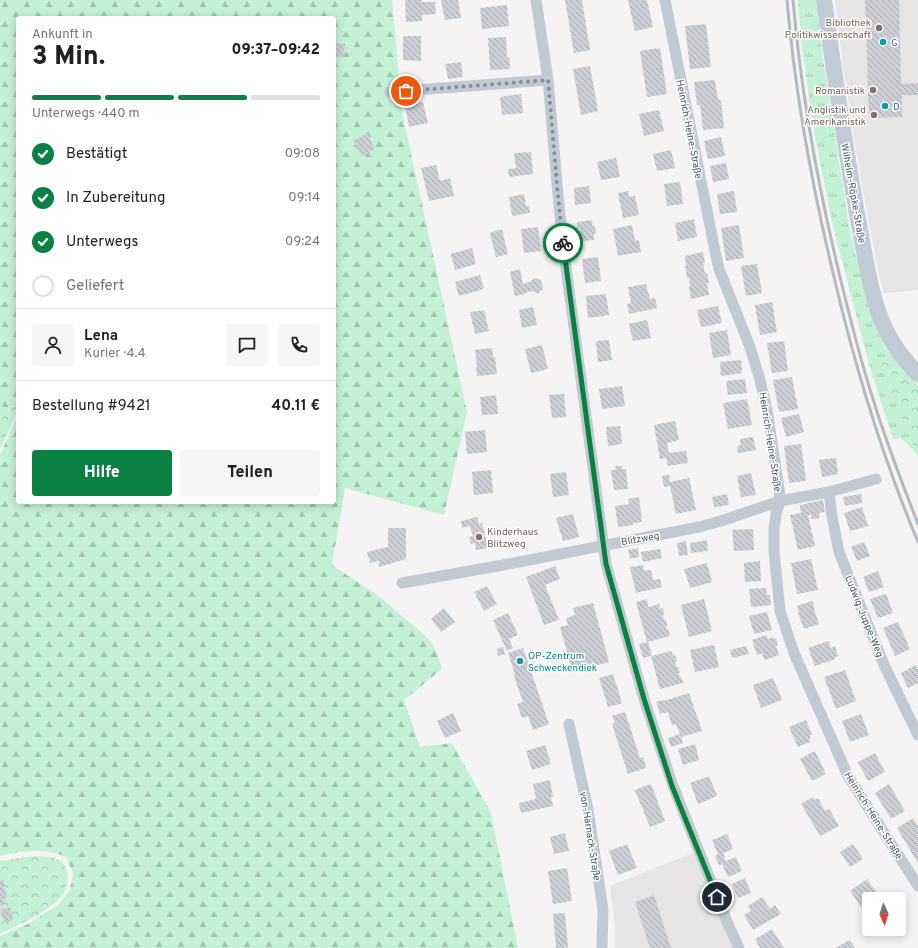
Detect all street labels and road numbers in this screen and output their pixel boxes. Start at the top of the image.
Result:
street label: Heinrich-Heine-Straße [673,79,705,180]
street label: Wilhelm-Röpke-Straße [837,142,868,244]
street label: Heinrich-Heine-Straße [755,391,784,493]
street label: Blitzweg [620,530,660,549]
street label: Ludwig-Juppe-Weg [841,574,886,659]
street label: Heinrich-Heine-Straße [841,770,905,862]
street label: von-Harnack-Straße [576,791,603,882]

